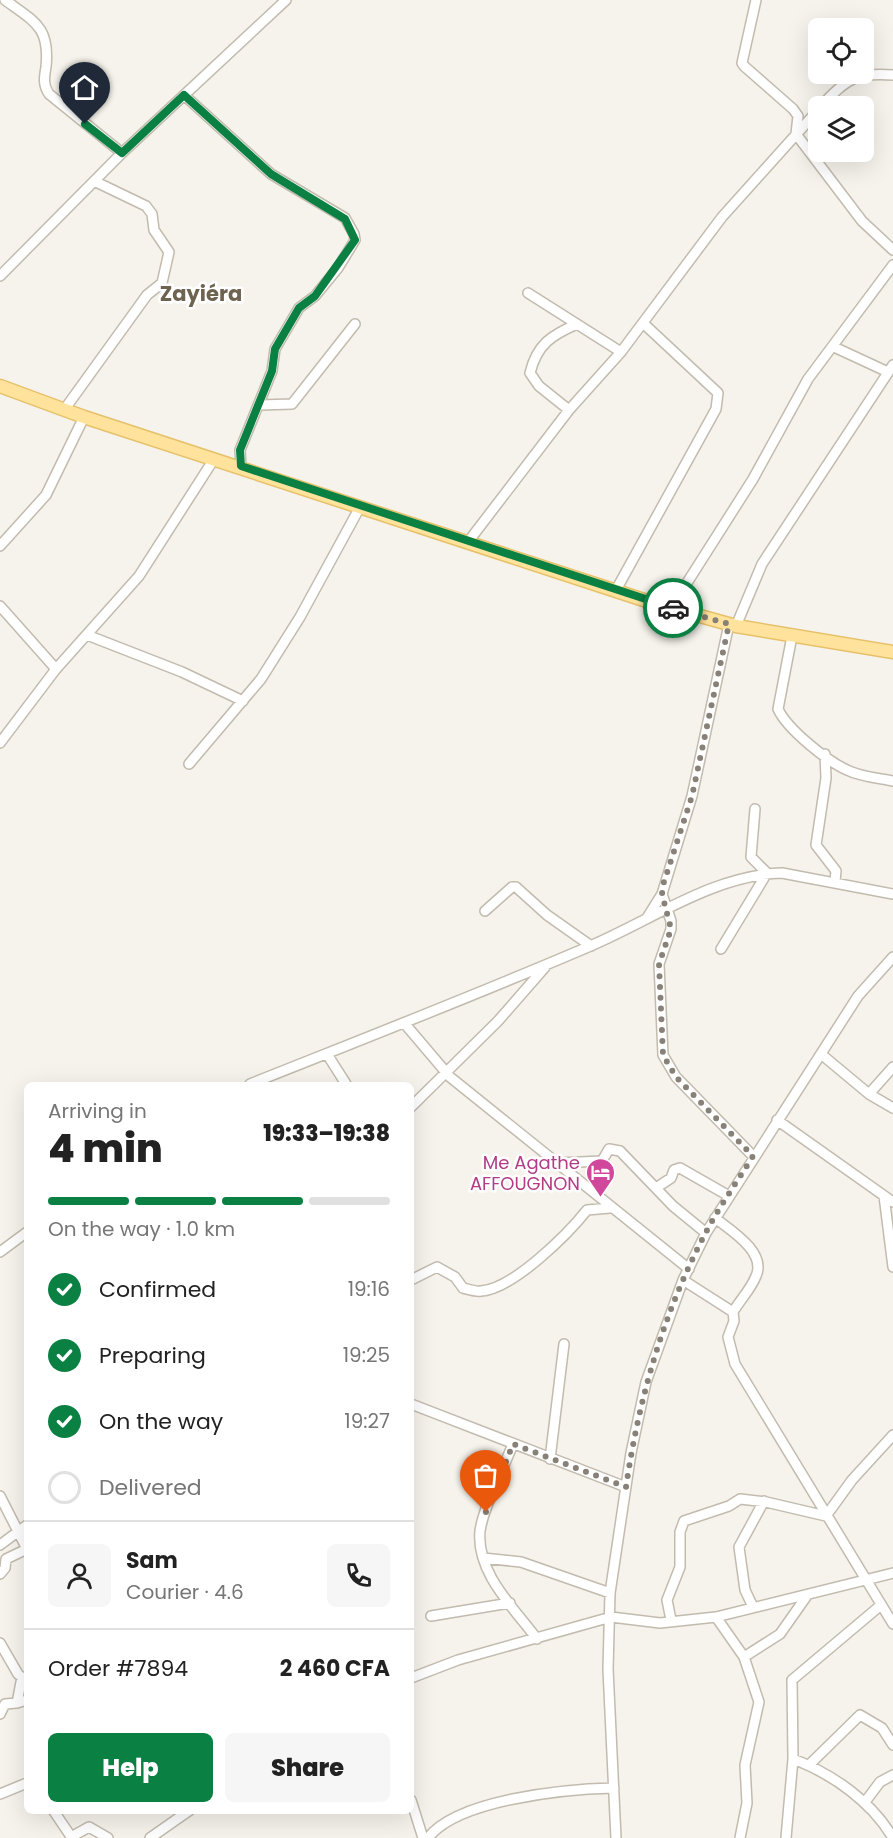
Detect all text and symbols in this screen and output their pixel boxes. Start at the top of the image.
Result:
map controls [808,18,874,162]
button: locate [808,18,874,84]
pin [59,62,110,124]
icon: home [68,71,101,104]
button: layers [808,96,874,162]
district label: Zayiéra [160,279,242,308]
courier [643,578,703,638]
icon: car [657,592,690,625]
text: Arriving in [48,1097,147,1125]
text: 19:33–19:38 [263,1118,390,1149]
text: 4 min [48,1121,163,1176]
place label: Me Agathe AFFOUGNON [470,1150,580,1196]
hotel icon: Me Agathe AFFOUGNON [585,1156,617,1198]
text: On the way · 1.0 km [48,1215,235,1243]
icon: check [48,1273,81,1306]
text: Confirmed [99,1274,216,1305]
text: 19:16 [348,1275,390,1303]
icon: check [48,1339,81,1372]
text: Preparing [99,1340,206,1371]
text: 19:25 [343,1341,390,1369]
icon: check [48,1405,81,1438]
text: On the way [99,1406,223,1437]
text: 19:27 [344,1407,390,1435]
pin [460,1450,511,1512]
icon: bag [469,1459,502,1492]
text: Delivered [99,1472,202,1503]
button: person [48,1544,111,1607]
button: phone [327,1544,390,1607]
text: Sam [126,1545,178,1576]
text: Courier · 4.6 [126,1578,244,1606]
text: Order #7894 [48,1653,188,1684]
text: 2 460 CFA [280,1653,390,1684]
button: Help [48,1733,213,1802]
button: Share [225,1733,390,1802]

